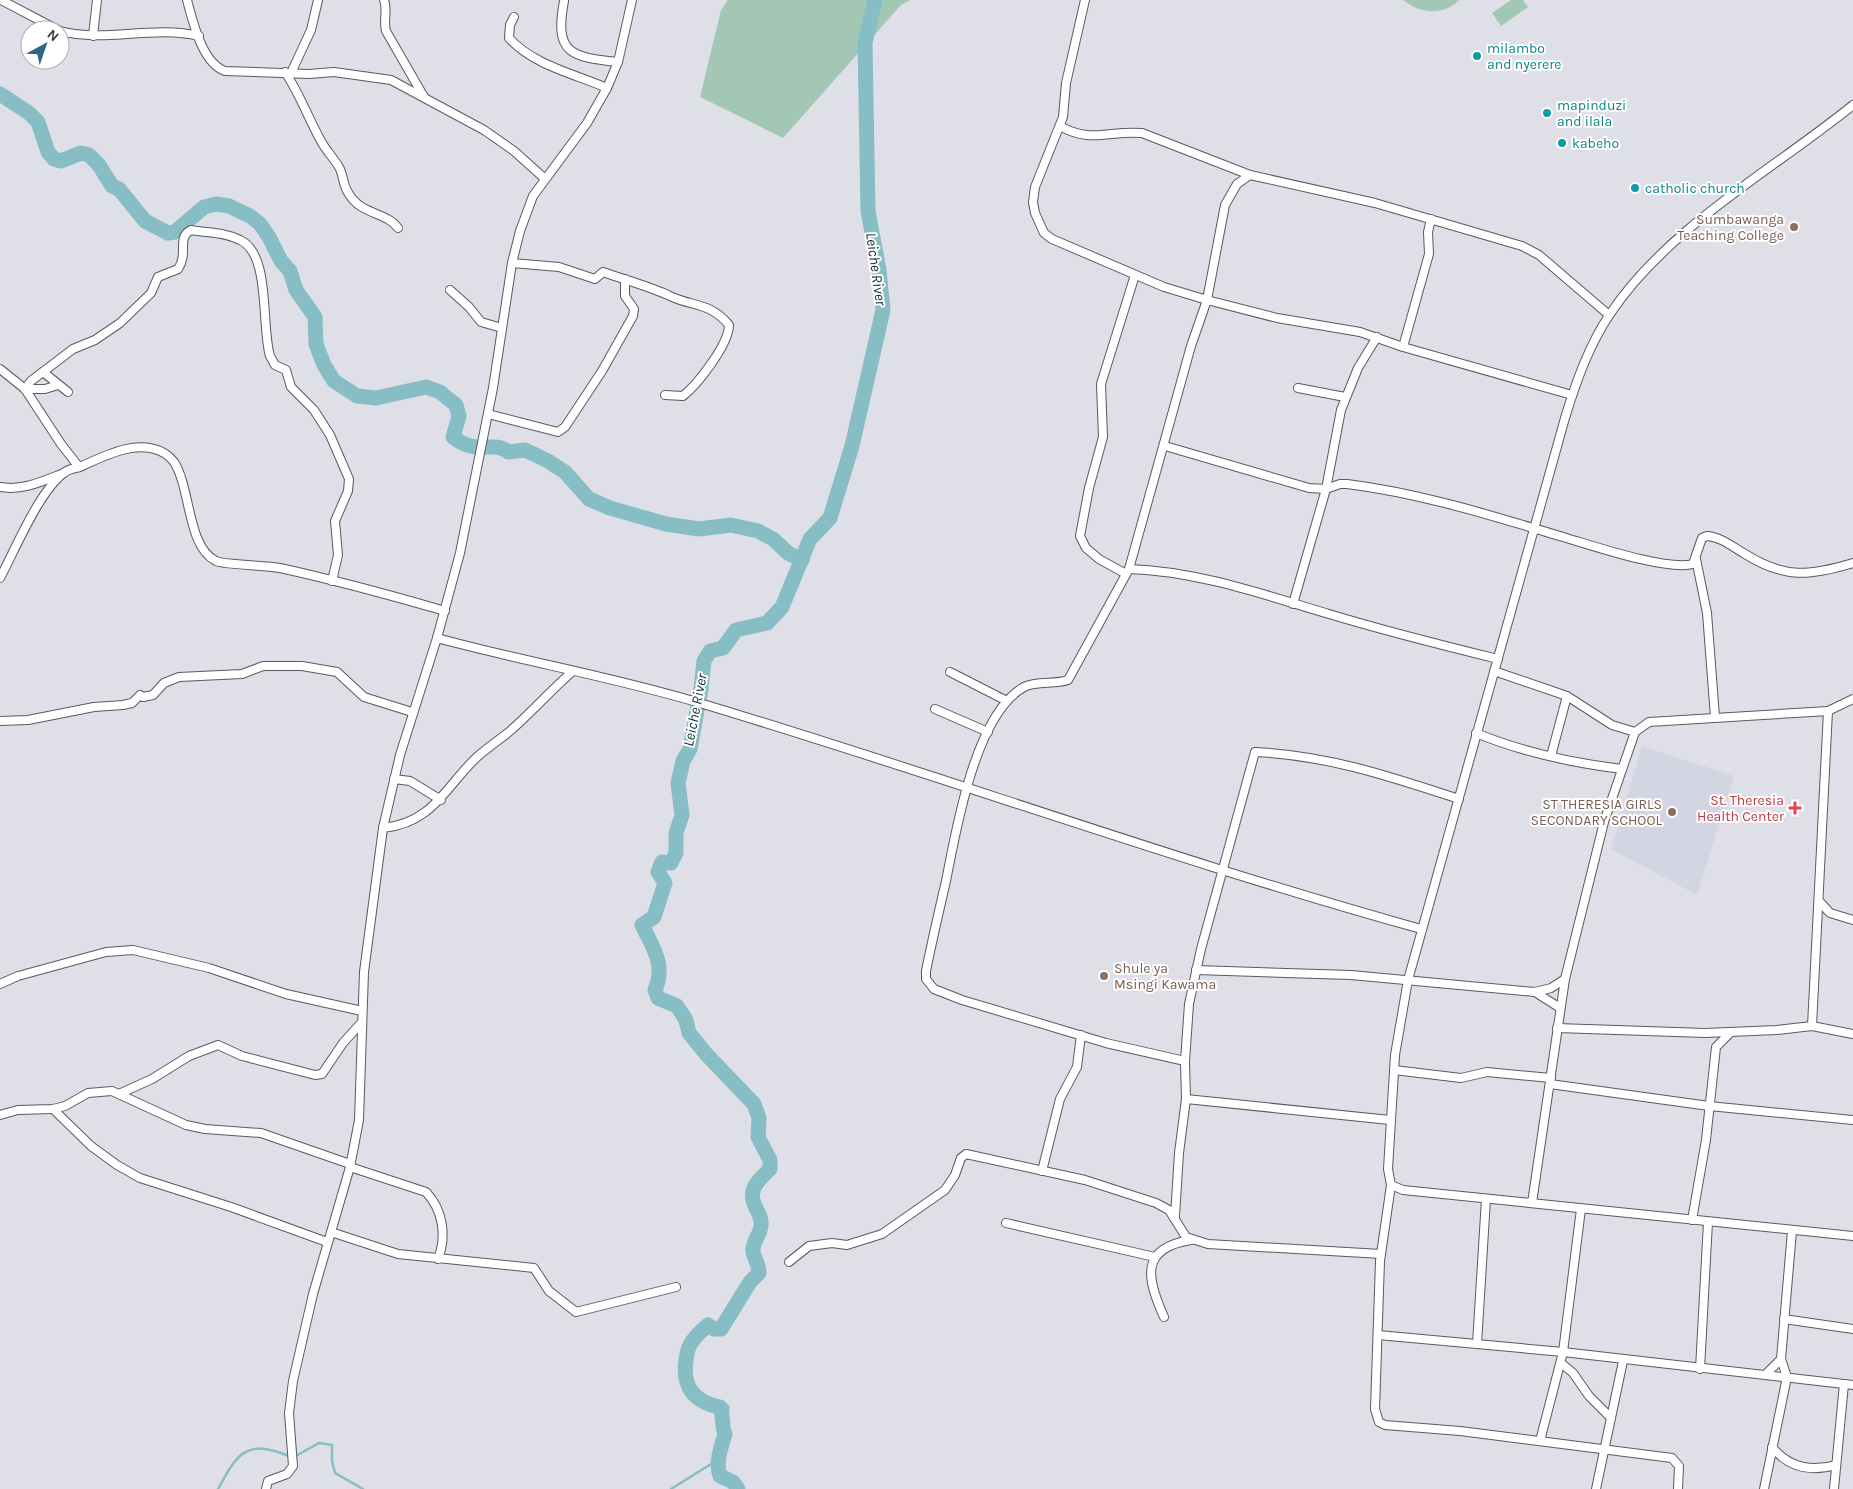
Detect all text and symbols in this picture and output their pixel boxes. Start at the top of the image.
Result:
north arrow [20,20,70,70]
text: N [44,26,62,45]
place label: milambo and nyerere [1487,40,1561,73]
marker: milambo and nyerere [1471,50,1483,62]
place label: mapinduzi and ilala [1557,97,1626,130]
marker: mapinduzi and ilala [1541,107,1553,119]
place label: kabeho [1572,135,1619,152]
marker: kabeho [1556,137,1568,149]
place label: catholic church [1645,180,1745,197]
marker: catholic church [1629,182,1641,194]
place label: Sumbawanga Teaching College [1677,211,1784,244]
marker: Sumbawanga Teaching College [1788,221,1800,233]
water label: Leiche River [862,231,890,308]
water label: Leiche River [679,671,711,748]
place label: St. Theresia Health Center [1697,792,1785,825]
place label: ST THERESIA GIRLS SECONDARY SCHOOL [1531,796,1662,829]
marker: St. Theresia Health Center [1788,801,1802,815]
marker: ST THERESIA GIRLS SECONDARY SCHOOL [1666,806,1678,818]
place label: Shule ya Msingi Kawama [1114,960,1216,993]
marker: Shule ya Msingi Kawama [1098,970,1110,982]

